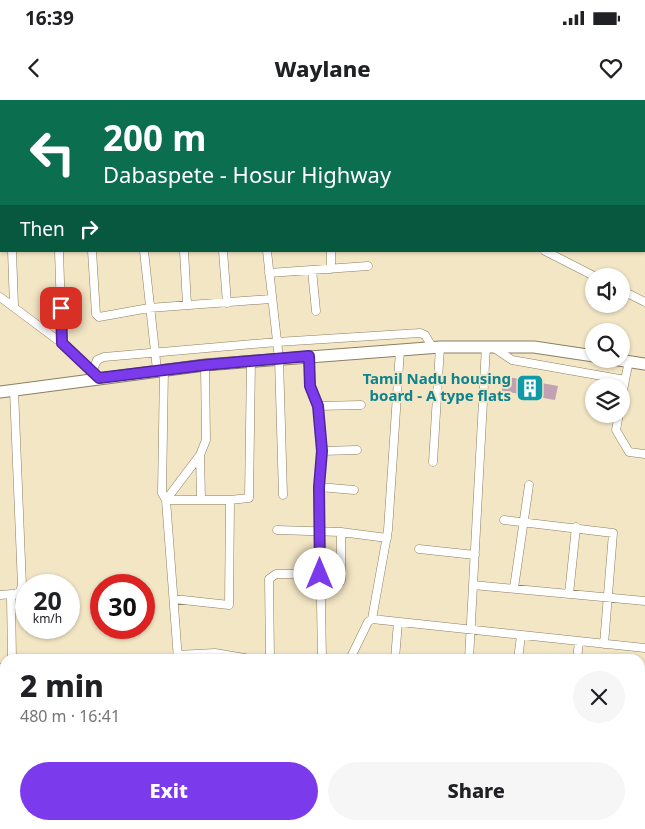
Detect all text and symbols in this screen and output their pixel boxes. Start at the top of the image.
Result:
text: 16:39 [25,5,74,31]
text: Waylane [274,53,371,83]
icon: back [20,54,48,82]
icon: heart [597,54,625,82]
text: 200 m [103,114,206,161]
icon: left [20,120,85,185]
text: Dabaspete - Hosur Highway [103,159,391,189]
icon: right [75,215,103,243]
text: Then [20,216,65,242]
map controls [585,268,630,423]
button: sound [585,268,630,313]
pin [40,287,82,329]
icon: arrive [47,294,75,322]
button: search [585,323,630,368]
place label: Tamil Nadu housing board - A type flats [363,368,511,405]
building icon: Tamil Nadu housing board - A type flats [515,373,545,403]
button: layers [585,378,630,423]
position arrow [293,547,345,599]
speed limit sign: 30 [90,574,155,639]
text: 20 [33,583,62,617]
text: km/h [33,610,62,627]
text: 2 min [20,665,104,706]
button: close [573,671,625,723]
text: 480 m · 16:41 [20,705,120,727]
button: Exit [20,762,318,820]
button: Share [328,762,625,820]

